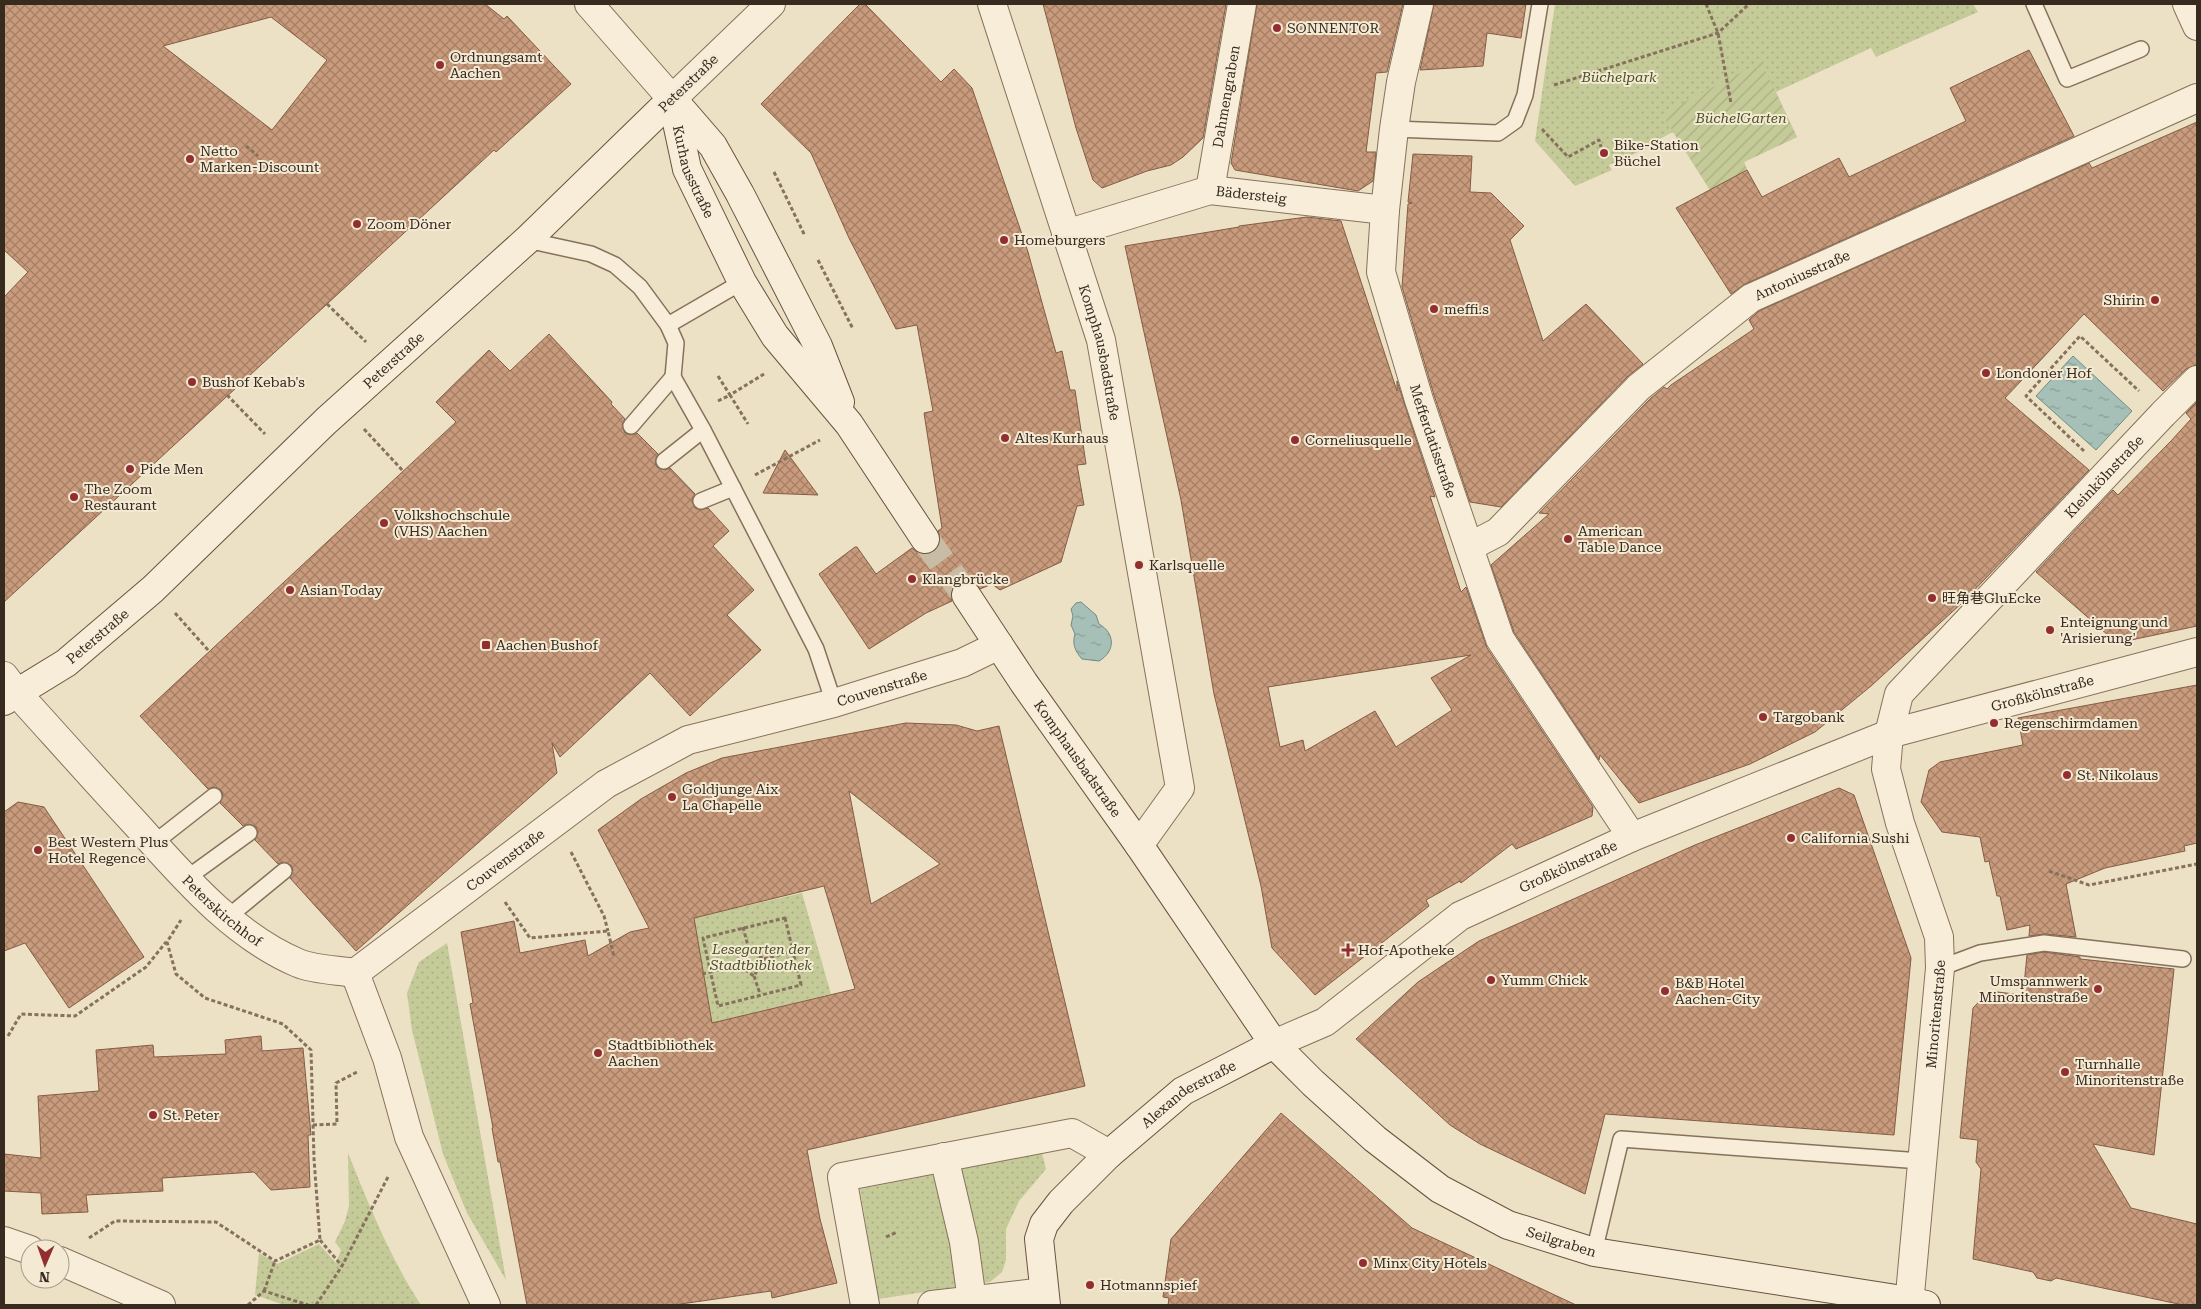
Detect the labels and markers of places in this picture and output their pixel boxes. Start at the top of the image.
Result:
place label: SONNENTOR [1287,20,1379,36]
marker: SONNENTOR [1271,22,1283,34]
place label: Ordnungsamt Aachen [450,49,542,81]
marker: Ordnungsamt Aachen [434,59,446,71]
place label: Bike-Station Büchel [1614,137,1699,169]
place label: Netto Marken-Discount [200,143,319,175]
marker: Bike-Station Büchel [1598,147,1610,159]
marker: Netto Marken-Discount [184,153,196,165]
place label: Zoom Döner [367,216,452,232]
marker: Zoom Döner [351,218,363,230]
place label: Homeburgers [1014,232,1106,248]
marker: Homeburgers [998,234,1010,246]
place label: Shirin [2104,292,2145,308]
marker: Shirin [2149,294,2161,306]
place label: meffi.s [1444,301,1489,317]
marker: meffi.s [1428,303,1440,315]
place label: Londoner Hof [1996,365,2092,381]
marker: Londoner Hof [1980,367,1992,379]
place label: Bushof Kebab's [202,374,305,390]
marker: Bushof Kebab's [186,376,198,388]
place label: Altes Kurhaus [1015,430,1109,446]
marker: Altes Kurhaus [999,432,1011,444]
place label: Corneliusquelle [1305,432,1412,448]
marker: Corneliusquelle [1289,434,1301,446]
place label: Pide Men [140,461,204,477]
marker: Pide Men [124,463,136,475]
place label: The Zoom Restaurant [84,481,157,513]
marker: The Zoom Restaurant [68,491,80,503]
place label: Volkshochschule (VHS) Aachen [394,507,510,539]
marker: Volkshochschule (VHS) Aachen [378,517,390,529]
place label: American Table Dance [1578,523,1662,555]
marker: American Table Dance [1562,533,1574,545]
place label: Karlsquelle [1149,557,1225,573]
marker: Karlsquelle [1133,559,1145,571]
place label: Klangbrücke [922,571,1009,587]
marker: Klangbrücke [906,573,918,585]
place label: Asian Today [300,582,383,598]
marker: Asian Today [284,584,296,596]
place label: 旺角巷GluEcke [1942,590,2041,606]
marker: 旺角巷GluEcke [1926,592,1938,604]
place label: Enteignung und 'Arisierung' [2060,614,2168,646]
marker: Enteignung und 'Arisierung' [2044,624,2056,636]
place label: Aachen Bushof [496,637,598,653]
marker: Aachen Bushof [480,639,492,651]
place label: Targobank [1773,709,1845,725]
marker: Targobank [1757,711,1769,723]
place label: Regenschirmdamen [2004,715,2138,731]
marker: Regenschirmdamen [1988,717,2000,729]
place label: St. Nikolaus [2077,767,2159,783]
marker: St. Nikolaus [2061,769,2073,781]
place label: Goldjunge Aix La Chapelle [682,781,778,813]
marker: Goldjunge Aix La Chapelle [666,791,678,803]
place label: California Sushi [1801,830,1910,846]
marker: California Sushi [1785,832,1797,844]
place label: Best Western Plus Hotel Regence [48,834,169,866]
marker: Best Western Plus Hotel Regence [32,844,44,856]
place label: Hof-Apotheke [1358,942,1455,958]
marker: Hof-Apotheke [1342,944,1354,956]
place label: Yumm Chick [1501,972,1588,988]
place label: Umspannwerk Minoritenstraße [1979,973,2088,1005]
marker: Yumm Chick [1485,974,1497,986]
place label: B&B Hotel Aachen-City [1675,975,1761,1007]
marker: Umspannwerk Minoritenstraße [2092,983,2104,995]
marker: B&B Hotel Aachen-City [1659,985,1671,997]
place label: Stadtbibliothek Aachen [608,1037,714,1069]
marker: Stadtbibliothek Aachen [592,1047,604,1059]
place label: Turnhalle Minoritenstraße [2075,1056,2184,1088]
marker: Turnhalle Minoritenstraße [2059,1066,2071,1078]
place label: St. Peter [163,1107,219,1123]
marker: St. Peter [147,1109,159,1121]
place label: Minx City Hotels [1373,1255,1487,1271]
marker: Minx City Hotels [1357,1257,1369,1269]
place label: Hotmannspief [1100,1277,1198,1293]
marker: Hotmannspief [1084,1279,1096,1291]

